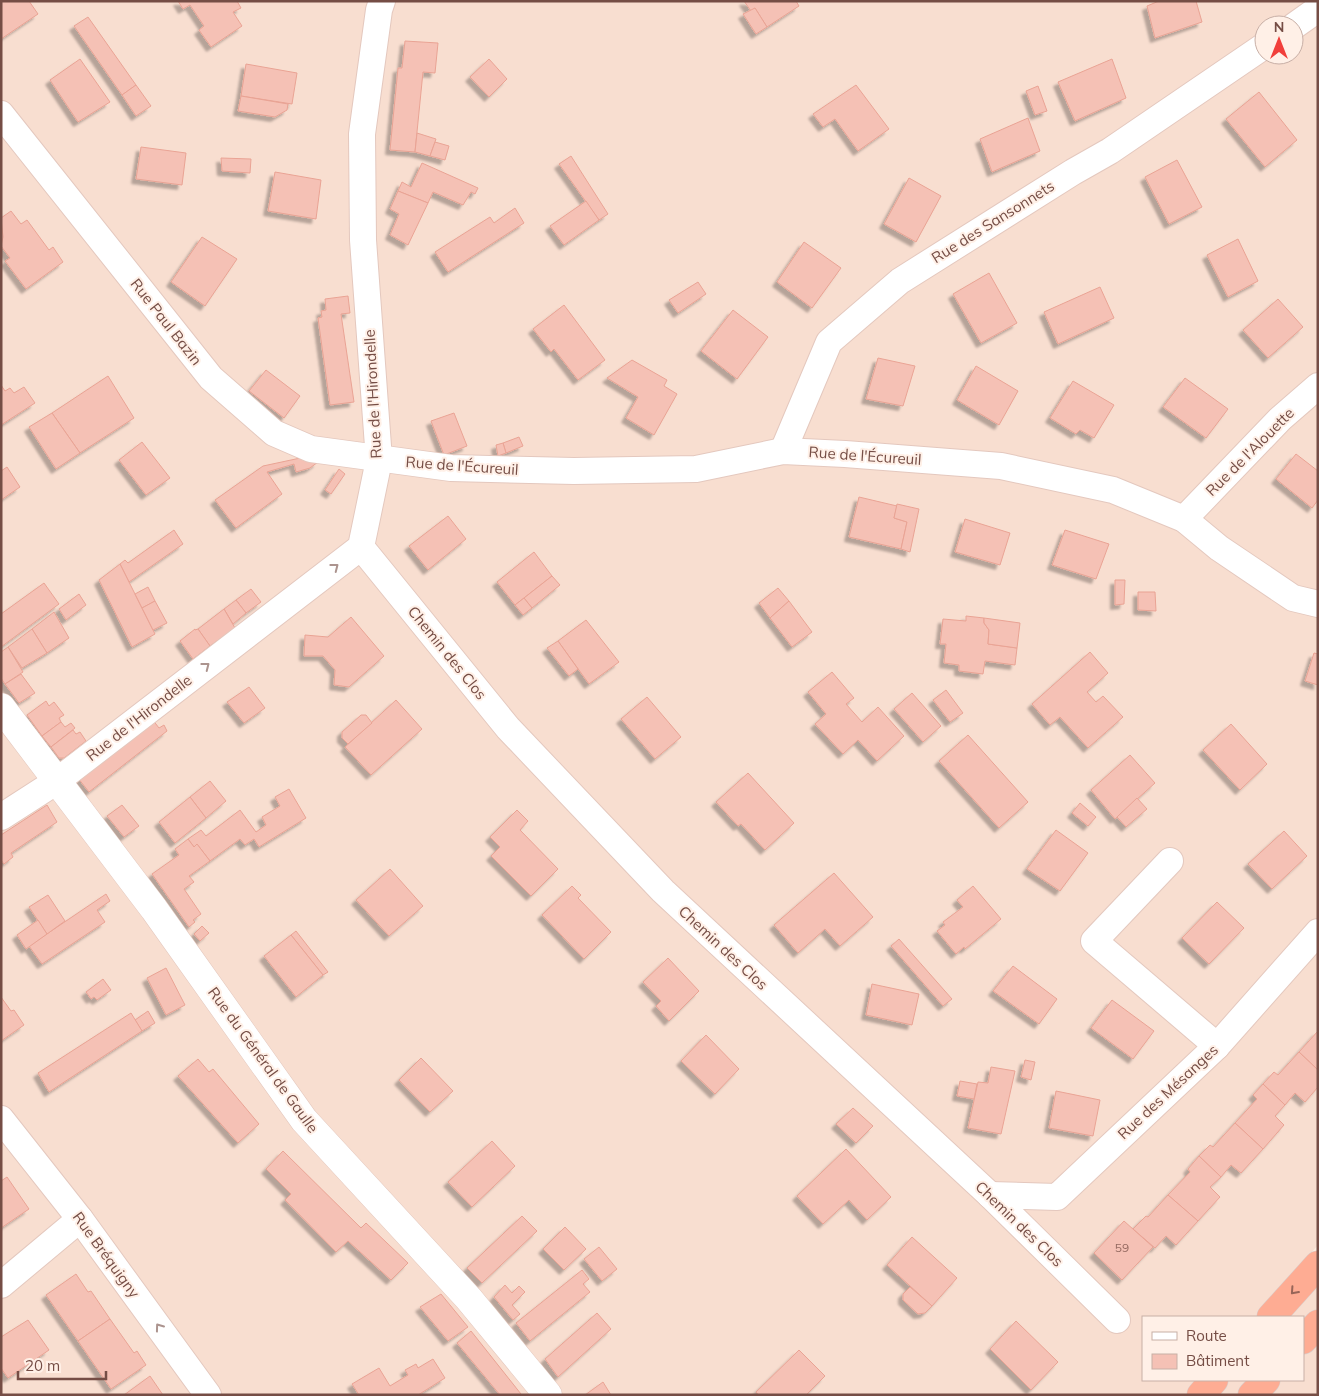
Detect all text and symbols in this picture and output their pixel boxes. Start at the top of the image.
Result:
north arrow [1254,15,1304,65]
text: N [1274,18,1284,36]
street label: Rue des Sansonnets [928,176,1058,267]
street label: Rue Paul Bazin [127,274,206,369]
street label: Rue de l'Hirondelle [360,329,385,459]
street label: Rue de l'Alouette [1201,403,1298,500]
street label: Rue de l'Écureuil [808,442,922,469]
street label: Rue de l'Écureuil [405,452,519,479]
one-way arrow [329,564,339,573]
street label: Chemin des Clos [404,602,491,703]
one-way arrow [200,663,210,672]
street label: Rue de l'Hirondelle [82,670,195,765]
street label: Chemin des Clos [675,901,772,994]
street label: Rue du Général de Gaulle [204,983,323,1136]
street label: Rue des Mésanges [1113,1040,1222,1143]
street label: Chemin des Clos [971,1177,1067,1270]
street label: Rue Bréquigny [69,1208,144,1301]
house number: 59 [1115,1240,1129,1255]
one-way arrow [1291,1286,1300,1295]
legend [1142,1316,1304,1381]
one-way arrow [156,1323,165,1333]
text: Route [1186,1326,1227,1345]
scale bar [18,1348,105,1380]
text: Bâtiment [1186,1351,1249,1370]
text: 20 m [25,1356,60,1375]

